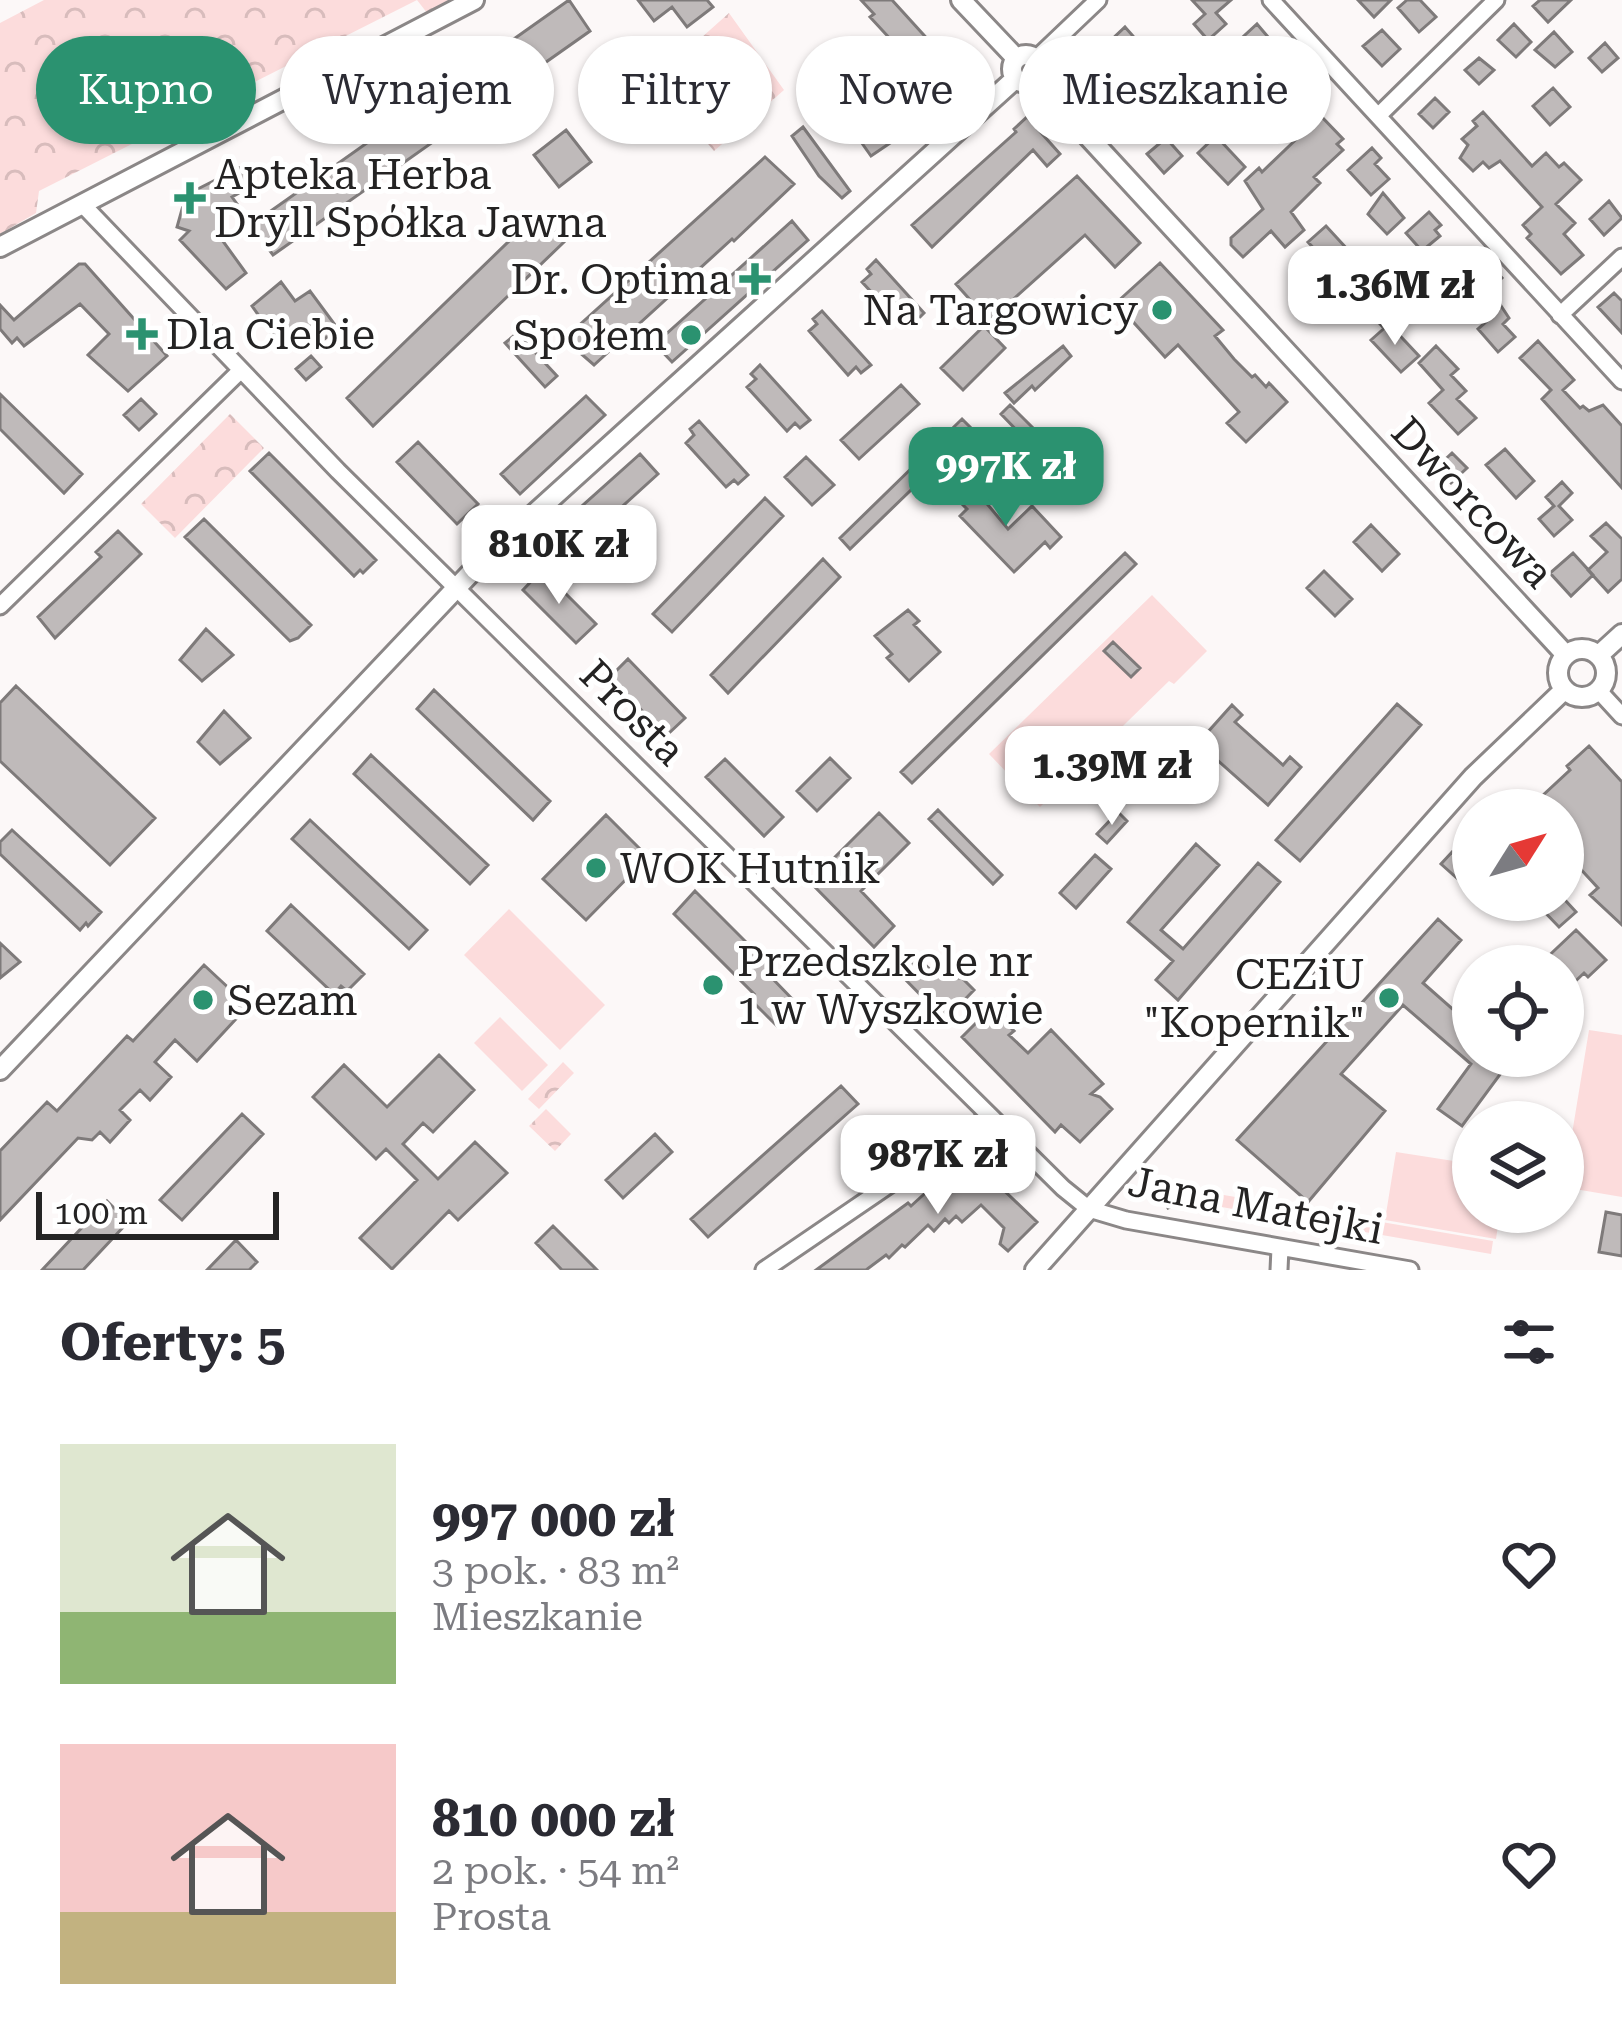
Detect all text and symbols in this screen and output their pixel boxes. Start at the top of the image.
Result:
chip: Kupno [36,36,256,144]
chip: Wynajem [280,36,554,144]
chip: Filtry [578,36,772,144]
chip: Nowe [796,36,995,144]
chip: Mieszkanie [1019,36,1331,144]
place label: Apteka Herba Dryll Spółka Jawna [214,150,607,247]
marker: Apteka Herba Dryll Spółka Jawna [177,185,203,211]
pin: 1.36M zł [1271,246,1519,348]
place label: Dr. Optima [511,255,731,304]
text: 1.36M zł [1315,262,1475,308]
marker: Dr. Optima [742,266,768,292]
place label: Na Targowicy [862,286,1138,335]
marker: Na Targowicy [1149,297,1175,323]
place label: Dla Ciebie [166,310,375,359]
place label: Społem [513,311,667,360]
marker: Dla Ciebie [129,321,155,347]
marker: Społem [678,322,704,348]
street label: Dworcowa [1382,407,1564,598]
pin: 997K zł [895,427,1117,529]
text: 997K zł [936,443,1076,489]
pin: 810K zł [448,505,670,607]
text: 810K zł [489,521,629,567]
street label: Prosta [570,650,695,775]
pin: 1.39M zł [988,726,1236,828]
text: 1.39M zł [1032,742,1192,788]
north arrow [1452,789,1584,921]
map controls [1452,789,1584,1233]
place label: WOK Hutnik [620,844,880,893]
marker: WOK Hutnik [583,855,609,881]
place label: Przedszkole nr 1 w Wyszkowie [737,937,1043,1034]
button: locate [1452,945,1584,1077]
place label: CEZiU "Kopernik" [1144,950,1365,1047]
marker: Przedszkole nr 1 w Wyszkowie [700,972,726,998]
place label: Sezam [227,976,357,1025]
marker: CEZiU "Kopernik" [1376,985,1402,1011]
marker: Sezam [190,987,216,1013]
button: layers [1452,1101,1584,1233]
pin: 987K zł [827,1115,1049,1217]
text: 987K zł [868,1131,1008,1177]
street label: Jana Matejki [1124,1157,1388,1254]
scale bar [36,1186,279,1239]
text: 100 m [54,1193,148,1232]
icon: filters [1496,1309,1562,1375]
text: Oferty: 5 [60,1313,286,1372]
text: 997 000 zł [432,1489,675,1548]
icon: home [156,1492,300,1636]
icon: heart [1496,1531,1562,1597]
text: 3 pok. · 83 m² [432,1548,679,1594]
text: Mieszkanie [432,1594,643,1640]
text: 810 000 zł [432,1789,675,1848]
icon: home [156,1792,300,1936]
icon: heart [1496,1831,1562,1897]
text: 2 pok. · 54 m² [432,1848,679,1894]
text: Prosta [432,1894,551,1940]

